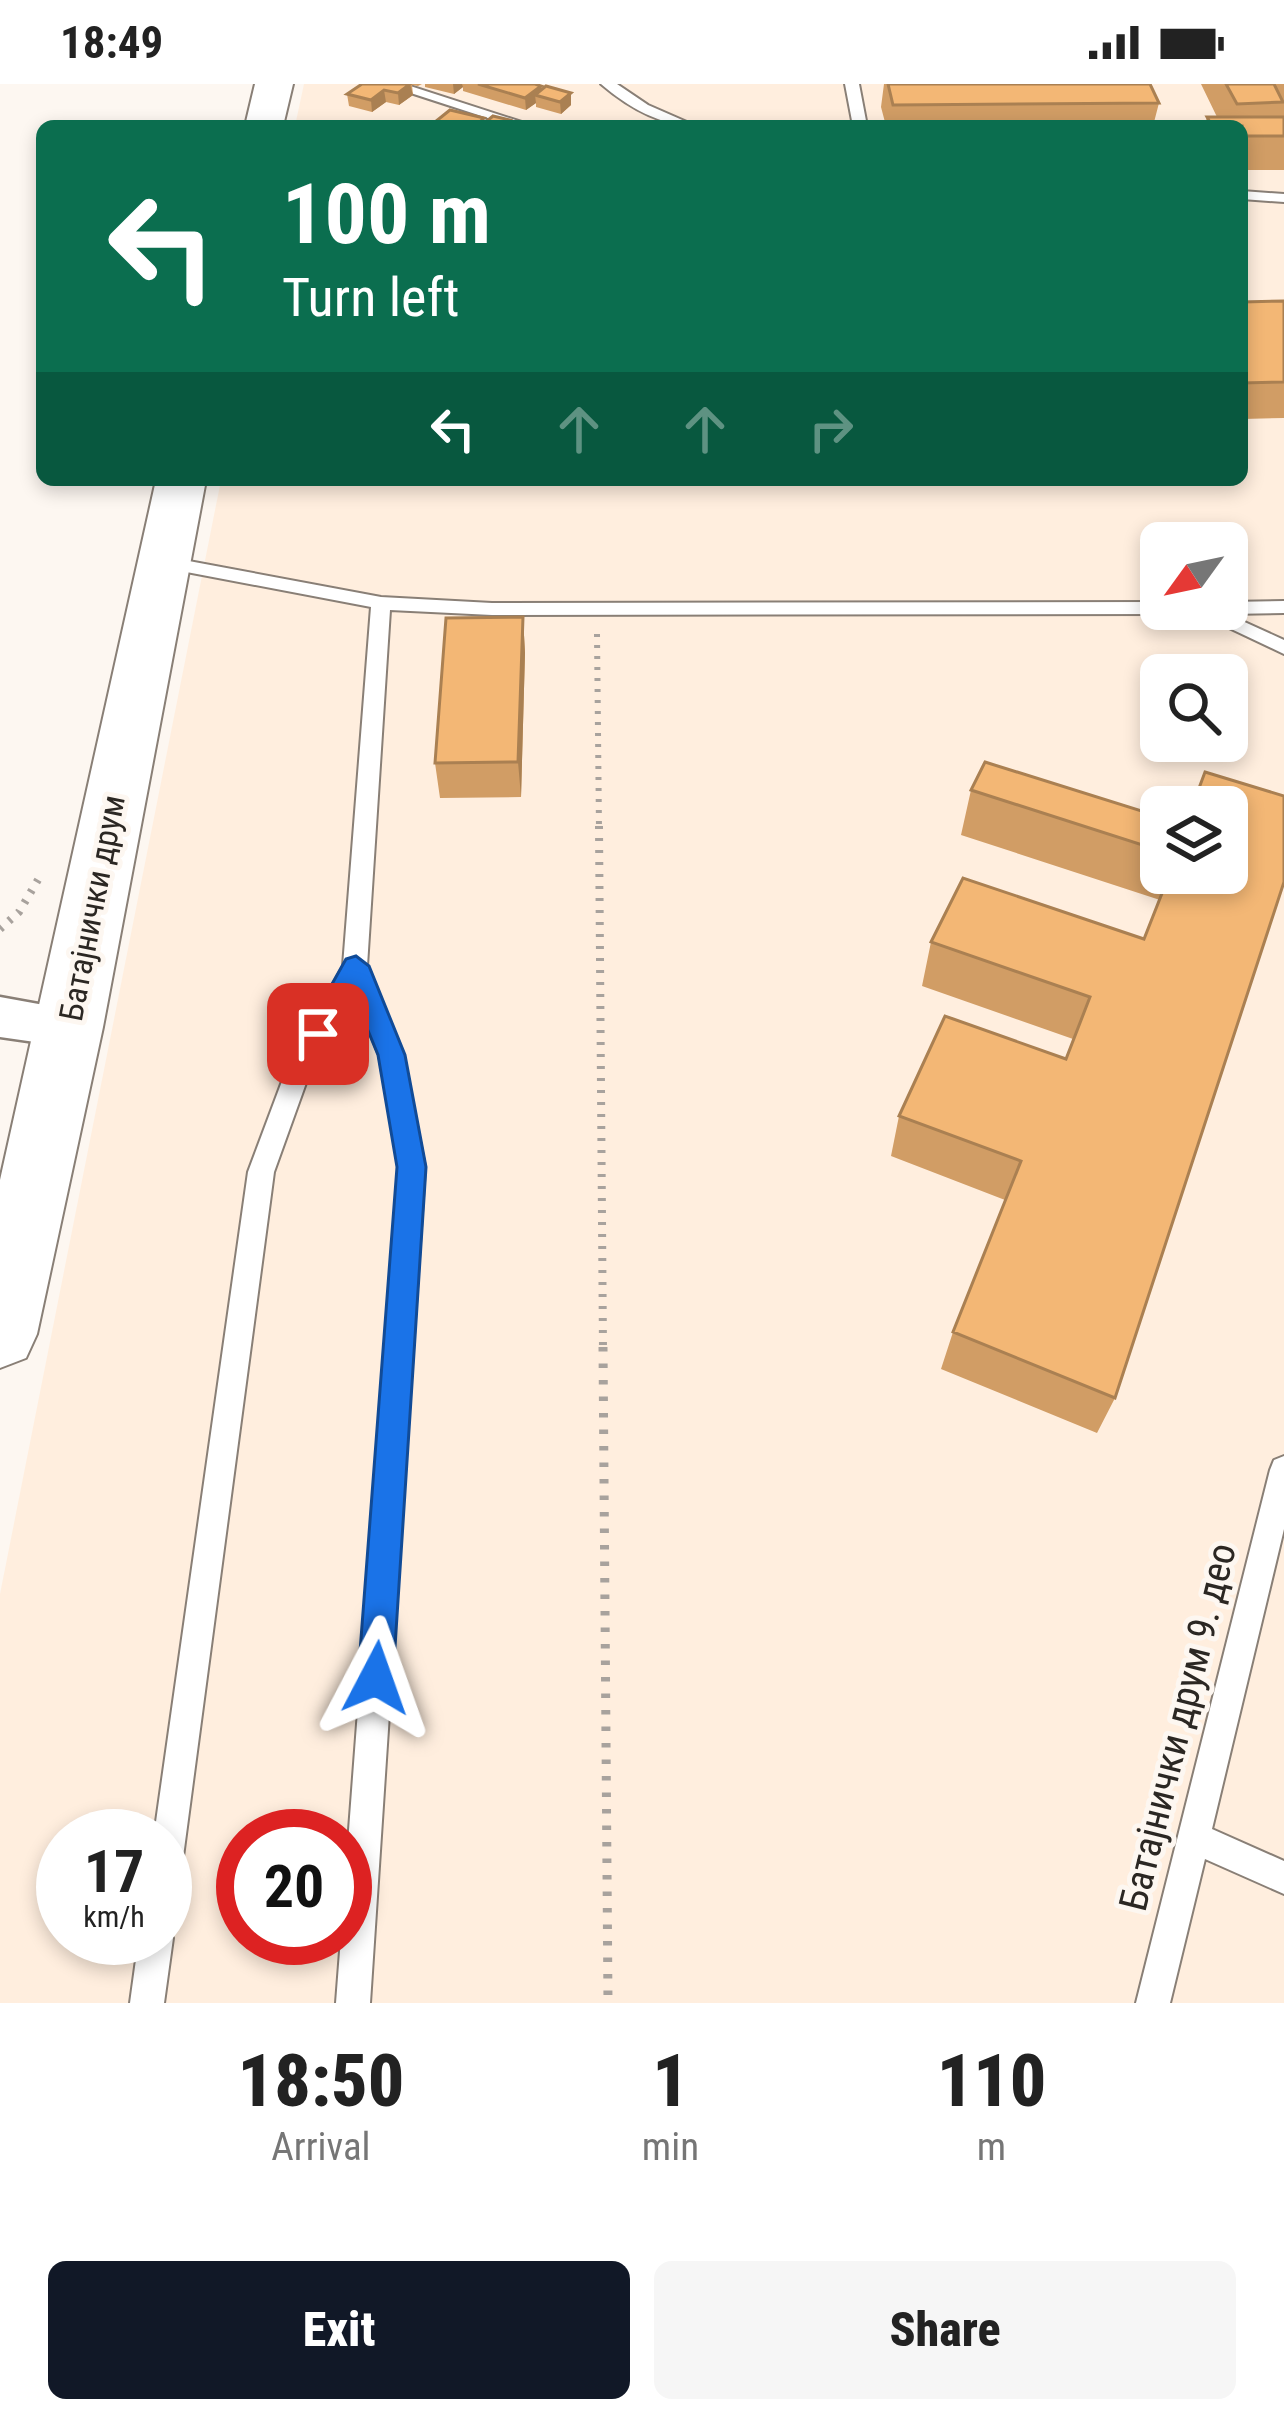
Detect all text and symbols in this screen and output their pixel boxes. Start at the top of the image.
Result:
text: 18:49 [60,16,163,69]
text: 100 m [282,165,491,264]
icon: left [84,168,240,324]
text: Turn left [282,266,459,329]
icon: left [420,396,486,462]
icon: ahead [546,396,612,462]
icon: ahead [672,396,738,462]
icon: right [798,396,864,462]
north arrow [1140,522,1248,630]
map controls [1140,522,1248,894]
button: search [1140,654,1248,762]
button: layers [1140,786,1248,894]
street label: Батајнички друм [51,792,133,1024]
pin [267,983,369,1085]
icon: arrive [285,1001,351,1067]
street label: Батајнички друм 9. део [1110,1538,1246,1916]
position arrow [313,1615,439,1741]
speed limit sign: 20 [216,1809,372,1965]
text: 17 [84,1836,144,1907]
text: km/h [83,1899,145,1934]
text: 18:50 [238,2039,404,2124]
text: 1 [652,2039,689,2124]
text: 110 [937,2039,1046,2124]
text: Arrival [271,2124,371,2170]
text: min [642,2124,699,2170]
text: m [977,2124,1006,2170]
button: Exit [48,2261,630,2399]
button: Share [654,2261,1236,2399]

